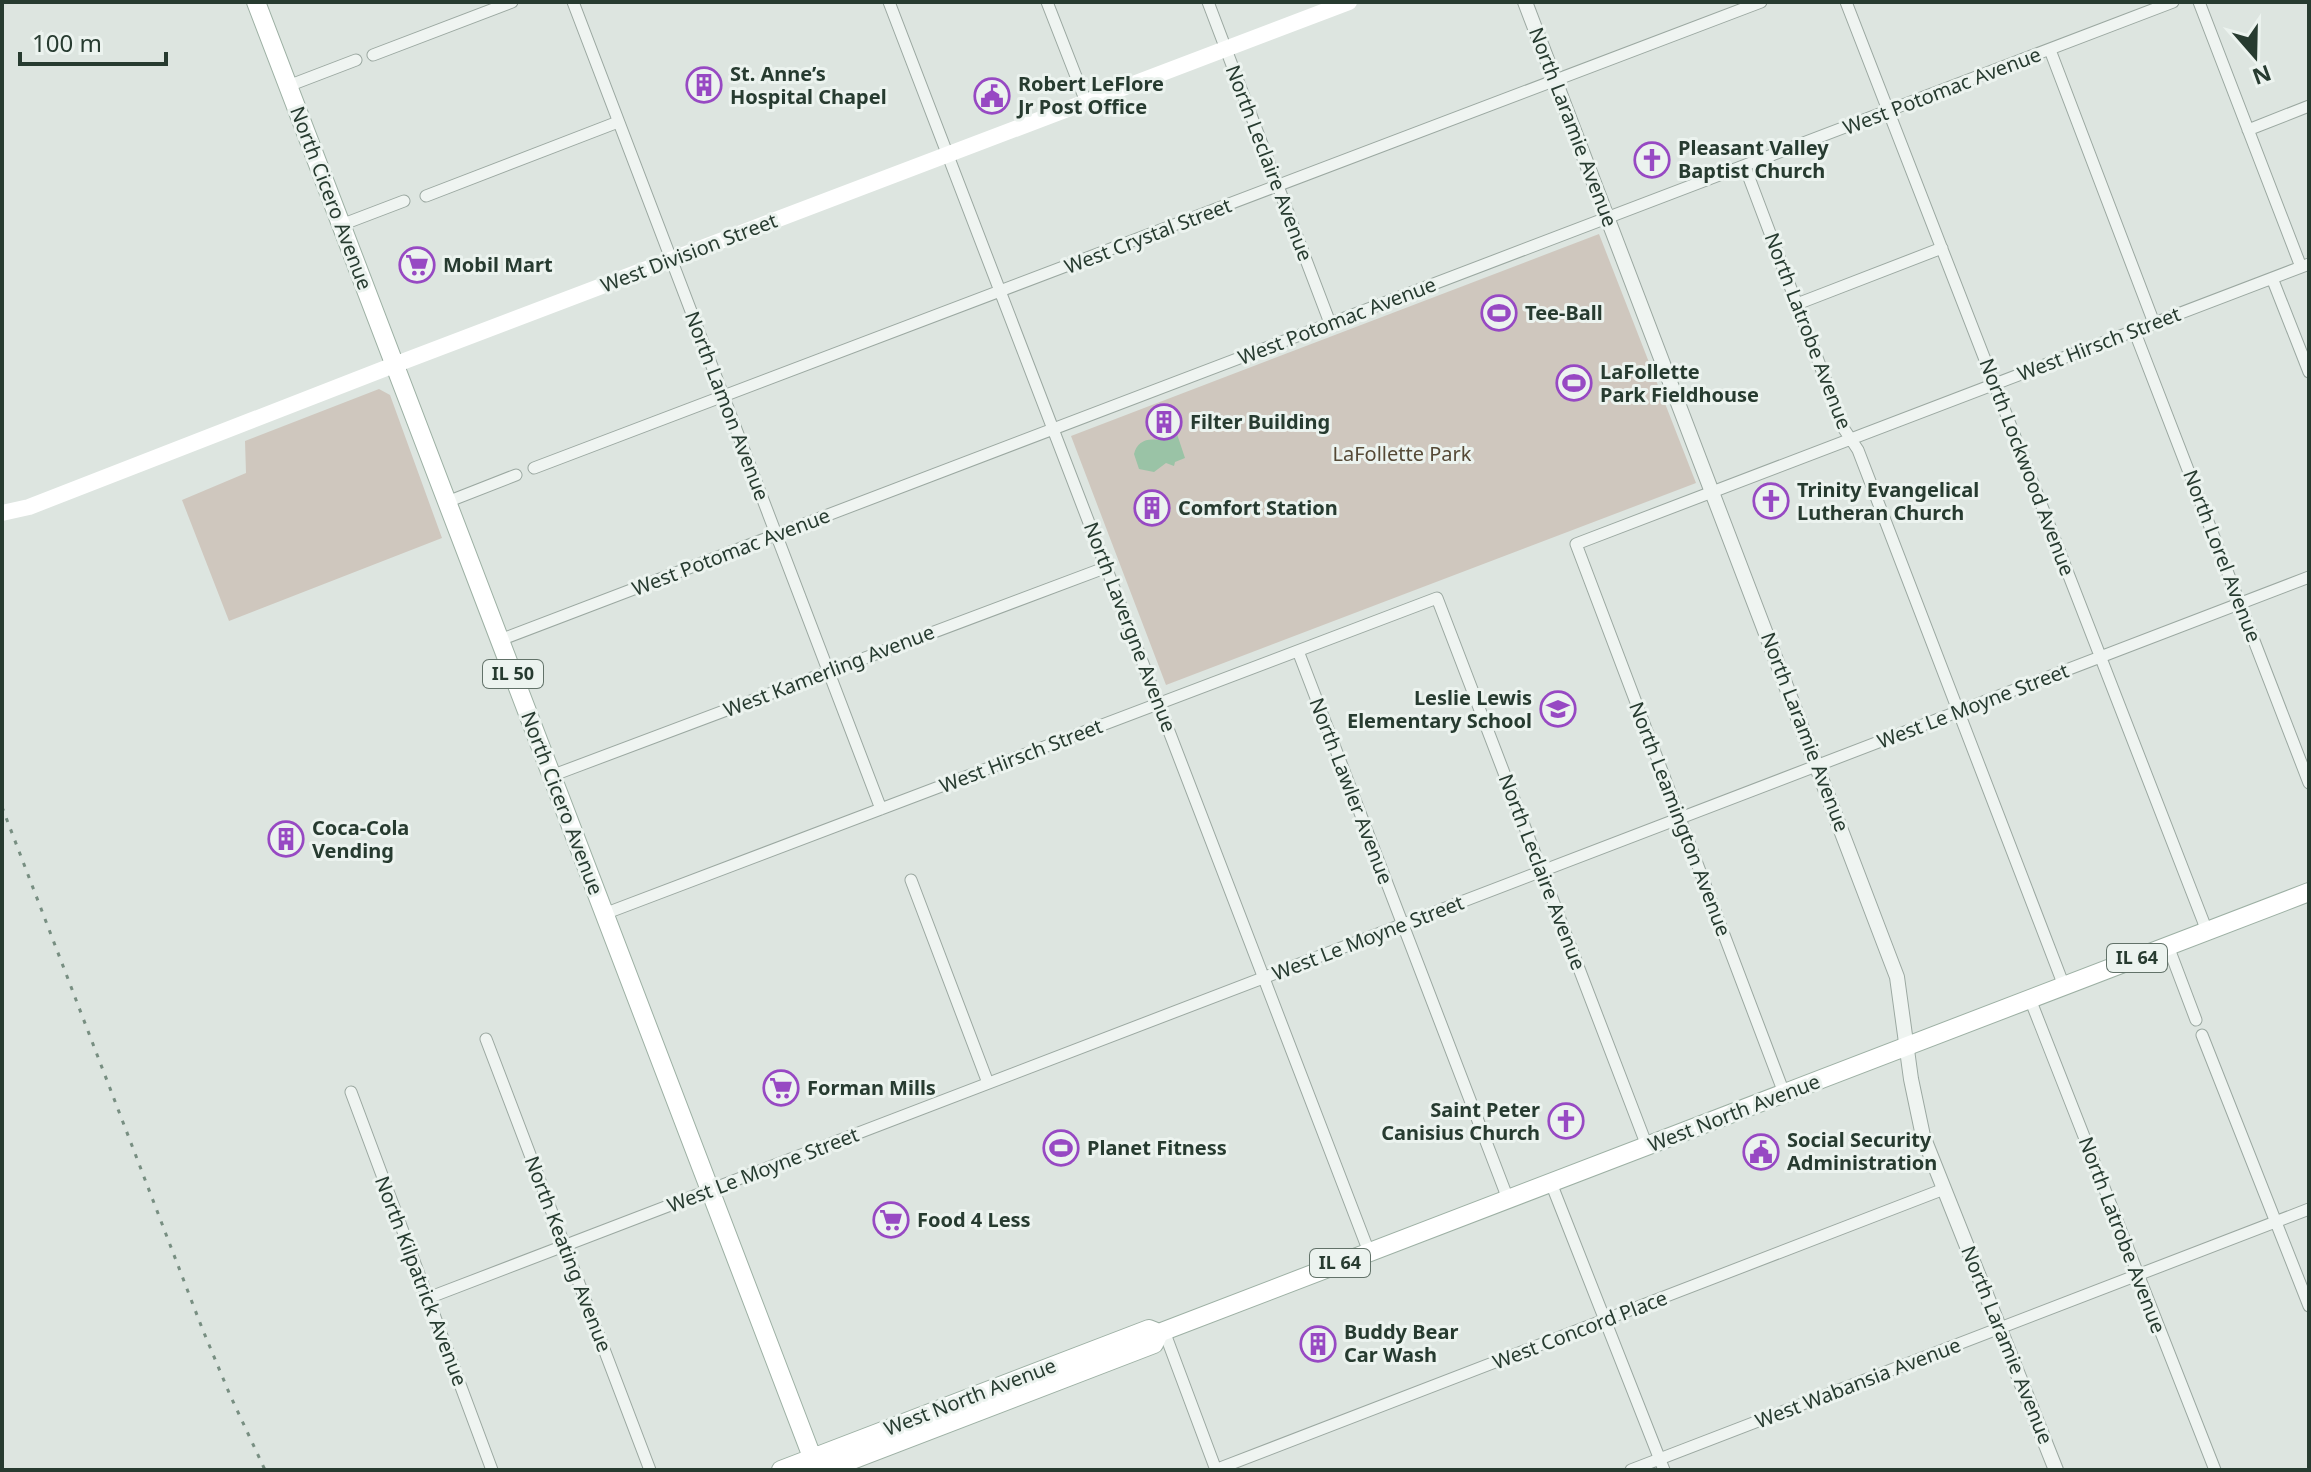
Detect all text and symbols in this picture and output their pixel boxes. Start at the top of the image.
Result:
scale bar [20,16,166,66]
north arrow [2215,16,2295,96]
street label: North Laramie Avenue [1523,23,1624,230]
text: 100 m [32,26,102,59]
street label: West Potomac Avenue [1839,40,2045,141]
text: N [2249,59,2276,93]
place label: St. Anne’s Hospital Chapel [730,60,887,110]
street label: North Leclaire Avenue [1220,61,1319,265]
building icon: St. Anne’s Hospital Chapel [685,66,723,104]
place label: Robert LeFlore Jr Post Office [1016,70,1164,120]
public building icon: Robert LeFlore Jr Post Office [973,77,1011,115]
street label: North Cicero Avenue [284,102,379,293]
place label: Pleasant Valley Baptist Church [1678,134,1829,184]
church icon: Pleasant Valley Baptist Church [1633,141,1671,179]
street label: West Crystal Street [1060,191,1235,280]
street label: West Division Street [597,206,781,299]
street label: North Latrobe Avenue [1759,229,1858,433]
supermarket icon: Mobil Mart [398,246,436,284]
place label: Mobil Mart [443,251,553,278]
street label: West Potomac Avenue [1234,270,1440,371]
sports icon: Tee-Ball [1480,294,1518,332]
place label: Tee-Ball [1525,299,1603,326]
street label: West Hirsch Street [2014,300,2184,387]
street label: North Lamon Avenue [679,307,776,504]
street label: North Lockwood Avenue [1973,354,2081,579]
place label: LaFollette Park Fieldhouse [1600,358,1759,408]
sports icon: LaFollette Park Fieldhouse [1555,364,1593,402]
building icon: Filter Building [1145,403,1183,441]
place label: Filter Building [1190,408,1330,435]
park label: LaFollette Park [1333,440,1472,467]
street label: North Lorel Avenue [2177,466,2268,646]
place label: Trinity Evangelical Lutheran Church [1797,476,1979,526]
church icon: Trinity Evangelical Lutheran Church [1752,482,1790,520]
building icon: Comfort Station [1133,489,1171,527]
place label: Comfort Station [1178,494,1338,521]
street label: West Potomac Avenue [628,501,834,602]
street label: North Lavergne Avenue [1078,518,1183,736]
street label: West Kamerling Avenue [720,618,938,723]
street label: North Laramie Avenue [1755,628,1856,835]
street label: West Le Moyne Street [1873,657,2072,755]
road number: IL 50 [483,660,543,688]
place label: Leslie Lewis Elementary School [1347,684,1532,734]
school or university icon: Leslie Lewis Elementary School [1539,690,1577,728]
street label: North Lawler Avenue [1303,694,1400,888]
street label: North Leamington Avenue [1623,698,1738,940]
street label: North Cicero Avenue [515,707,610,898]
street label: West Hirsch Street [936,712,1106,799]
street label: North Leclaire Avenue [1493,770,1592,974]
place label: Coca-Cola Vending [312,814,409,864]
building icon: Coca-Cola Vending [267,820,305,858]
street label: West Le Moyne Street [1268,889,1467,987]
road number: IL 64 [2107,944,2167,972]
street label: West North Avenue [1644,1067,1824,1158]
supermarket icon: Forman Mills [762,1069,800,1107]
place label: Forman Mills [807,1074,936,1101]
place label: Saint Peter Canisius Church [1381,1096,1540,1146]
church icon: Saint Peter Canisius Church [1547,1102,1585,1140]
street label: West Le Moyne Street [663,1121,862,1219]
place label: Social Security Administration [1787,1126,1937,1176]
sports icon: Planet Fitness [1042,1129,1080,1167]
public building icon: Social Security Administration [1742,1133,1780,1171]
street label: North Latrobe Avenue [2073,1133,2172,1337]
place label: Planet Fitness [1087,1134,1227,1161]
street label: North Keating Avenue [519,1152,618,1356]
street label: North Kilpatrick Avenue [369,1172,474,1390]
supermarket icon: Food 4 Less [872,1201,910,1239]
place label: Food 4 Less [917,1206,1031,1233]
street label: North Laramie Avenue [1955,1242,2060,1448]
road number: IL 64 [1310,1249,1370,1277]
street label: West Concord Place [1489,1284,1671,1375]
place label: Buddy Bear Car Wash [1344,1318,1458,1368]
building icon: Buddy Bear Car Wash [1299,1325,1337,1363]
street label: West Wabansia Avenue [1751,1331,1964,1434]
street label: West North Avenue [880,1351,1060,1442]

